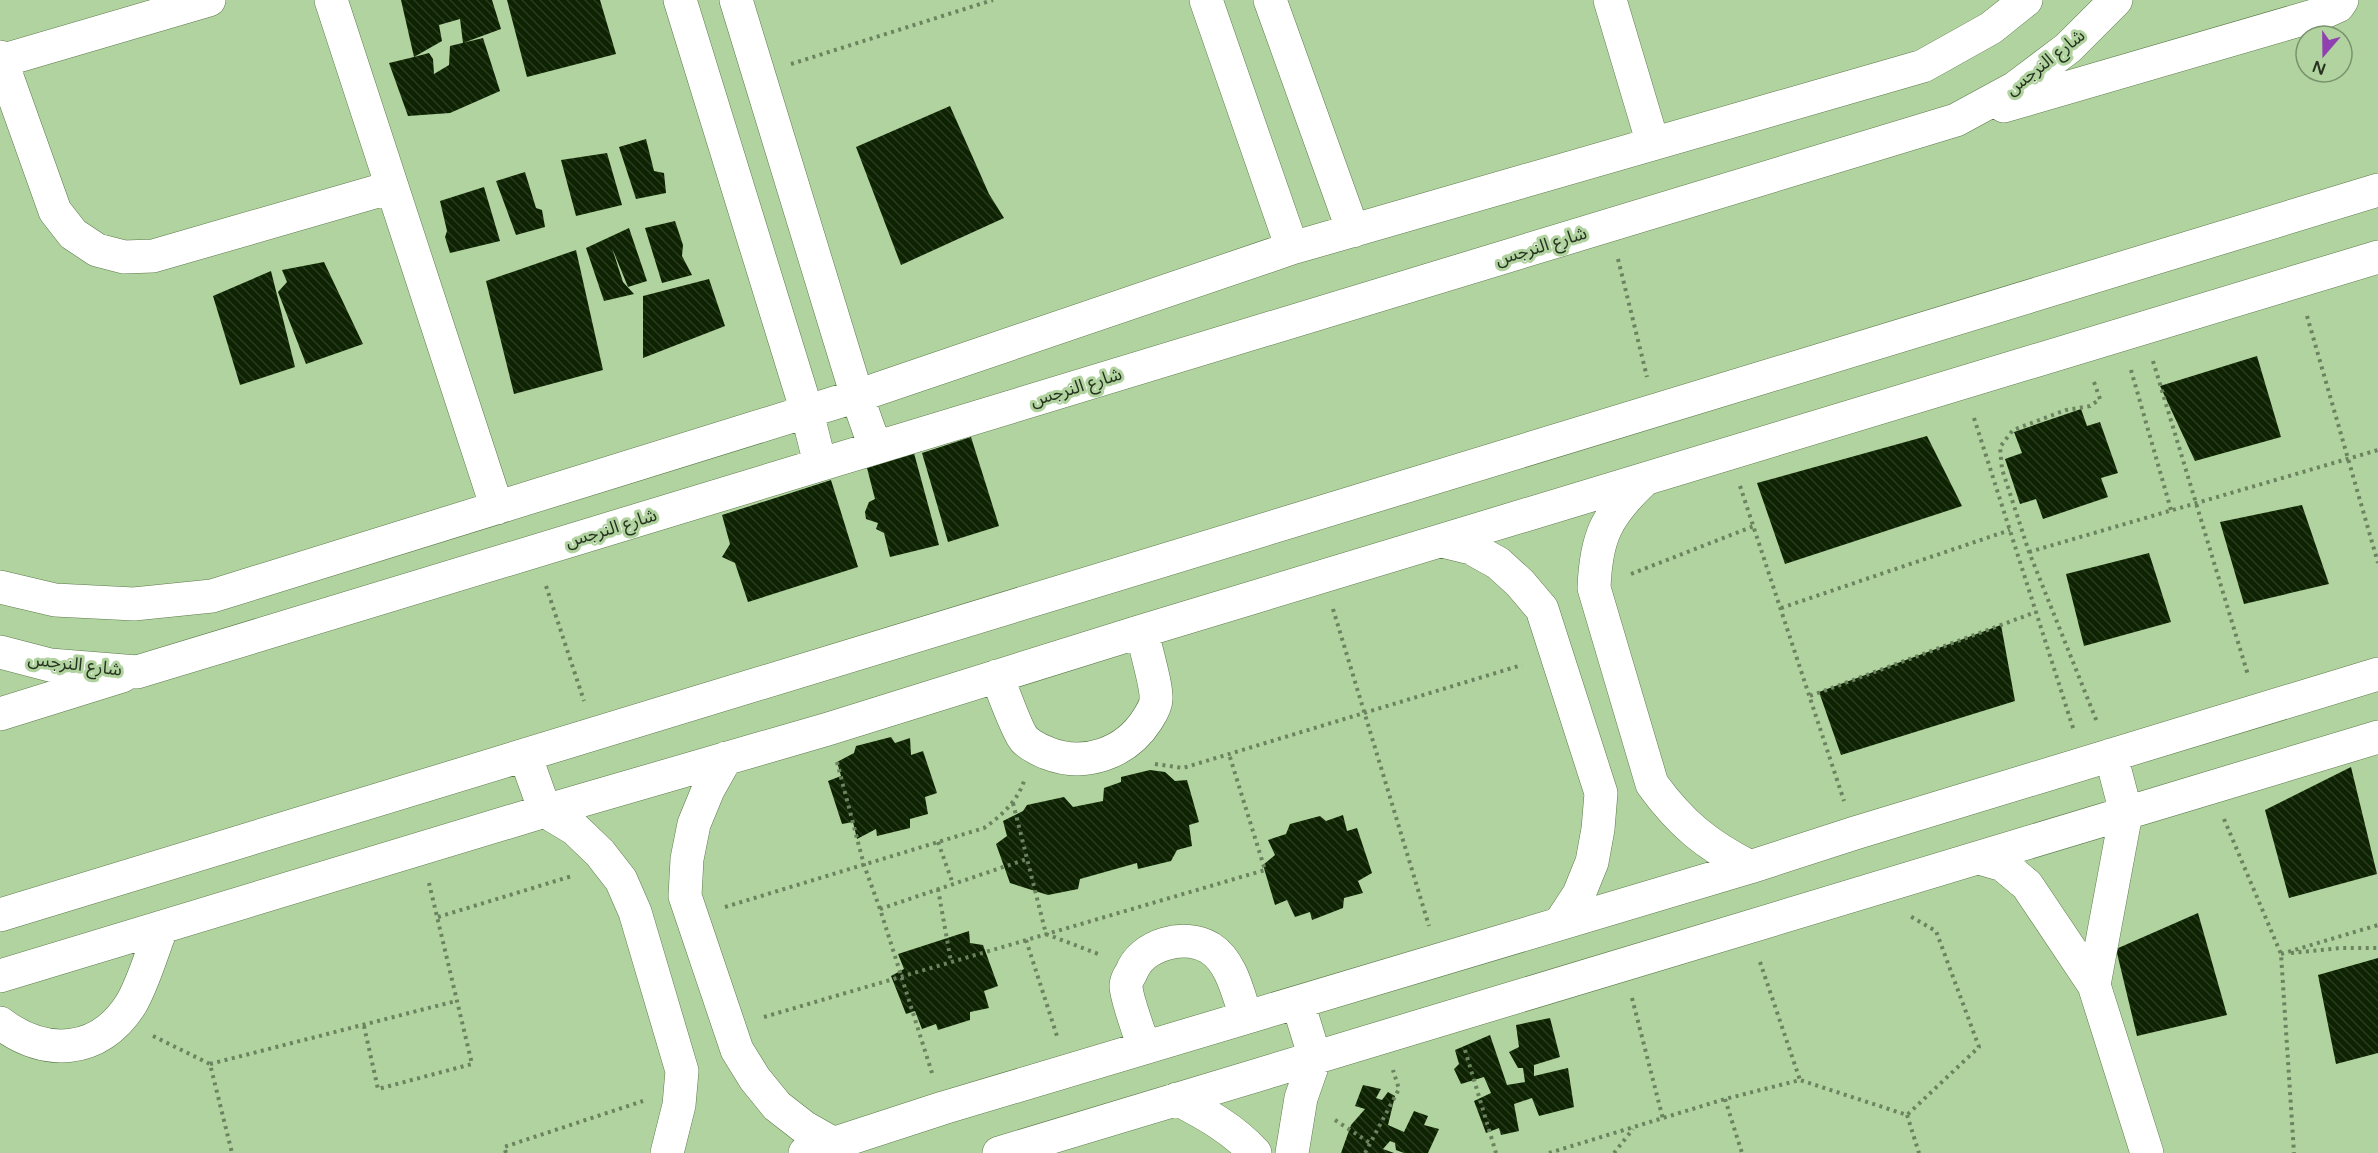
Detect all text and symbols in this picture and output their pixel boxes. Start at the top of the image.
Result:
street label: شارع النرجس [2001,24,2091,102]
north arrow [2294,24,2354,84]
text: N [2310,56,2329,79]
street label: شارع النرجس [1492,222,1590,273]
street label: شارع النرجس [1027,363,1125,414]
street label: شارع النرجس [562,504,660,555]
street label: شارع النرجس [26,647,123,684]

